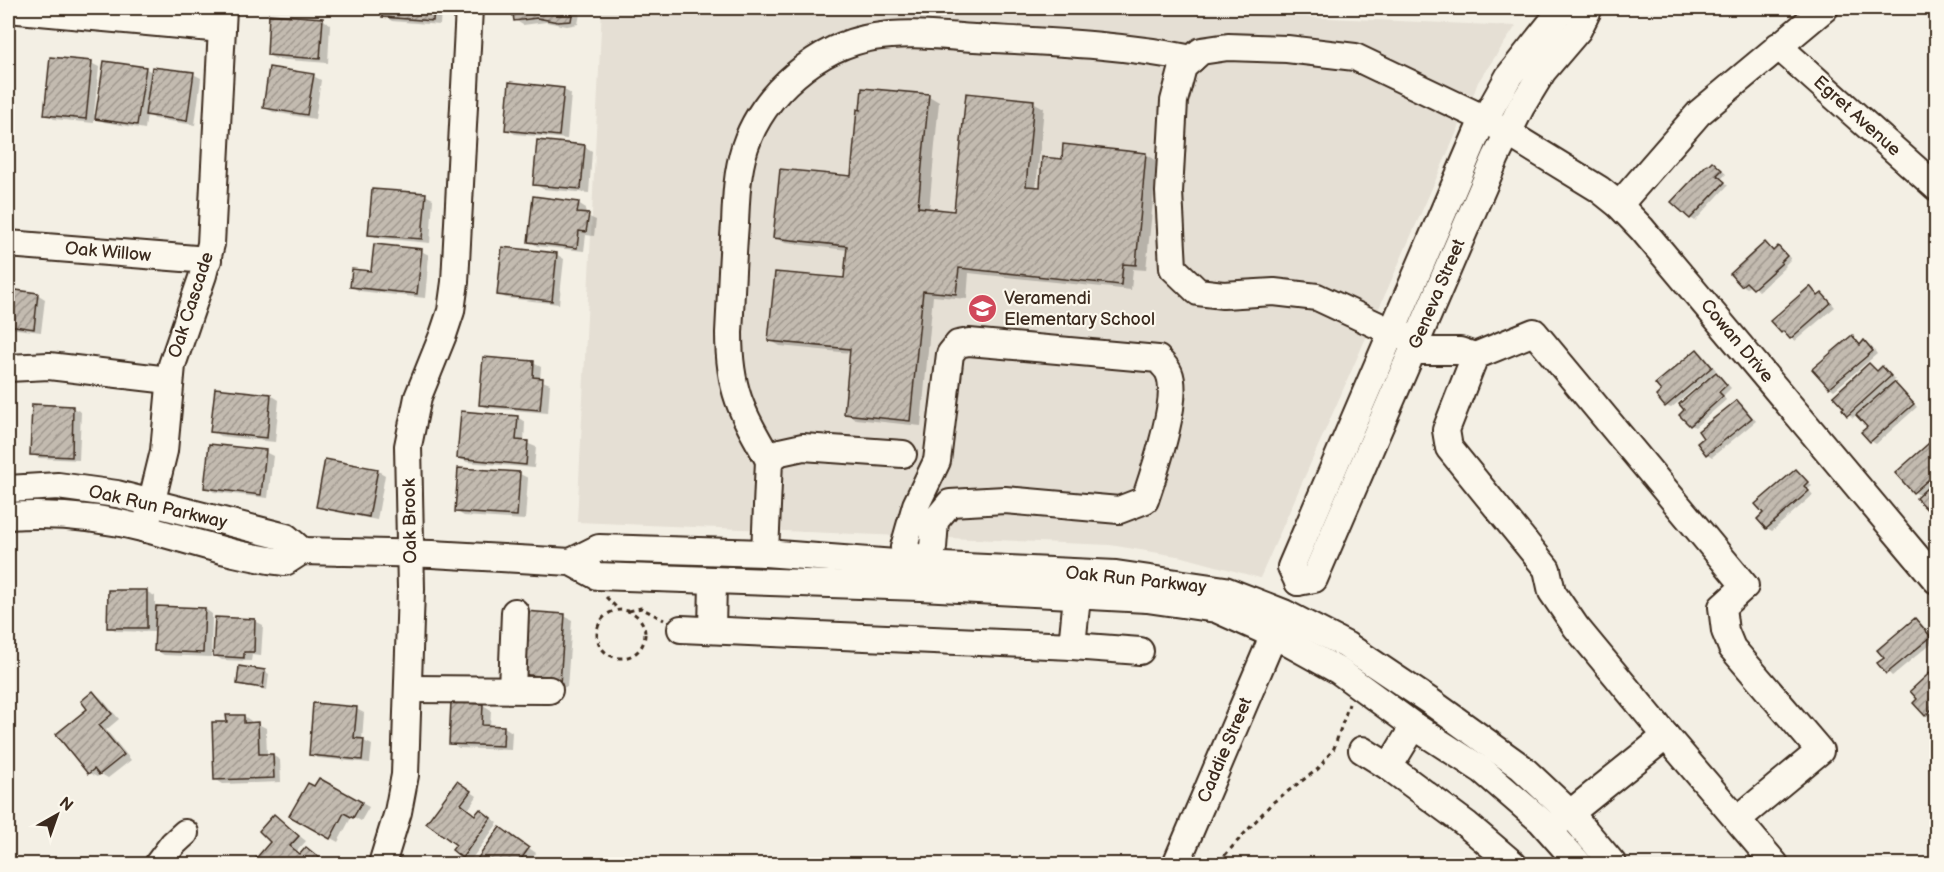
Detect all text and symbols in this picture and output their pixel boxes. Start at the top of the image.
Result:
street label: Egret Avenue [1809,71,1905,161]
street label: Geneva Street [1404,235,1470,352]
street label: Oak Willow [64,238,152,266]
street label: Oak Cascade [164,249,218,361]
place label: Veramendi Elementary School [1004,288,1155,330]
school or university icon: Veramendi Elementary School [967,292,999,324]
street label: Cowan Drive [1696,295,1778,387]
street label: Oak Brook [399,478,421,564]
street label: Oak Run Parkway [87,481,230,533]
street label: Oak Run Parkway [1065,562,1208,598]
street label: Caddie Street [1193,694,1257,806]
north arrow [27,785,87,845]
text: N [55,794,76,816]

